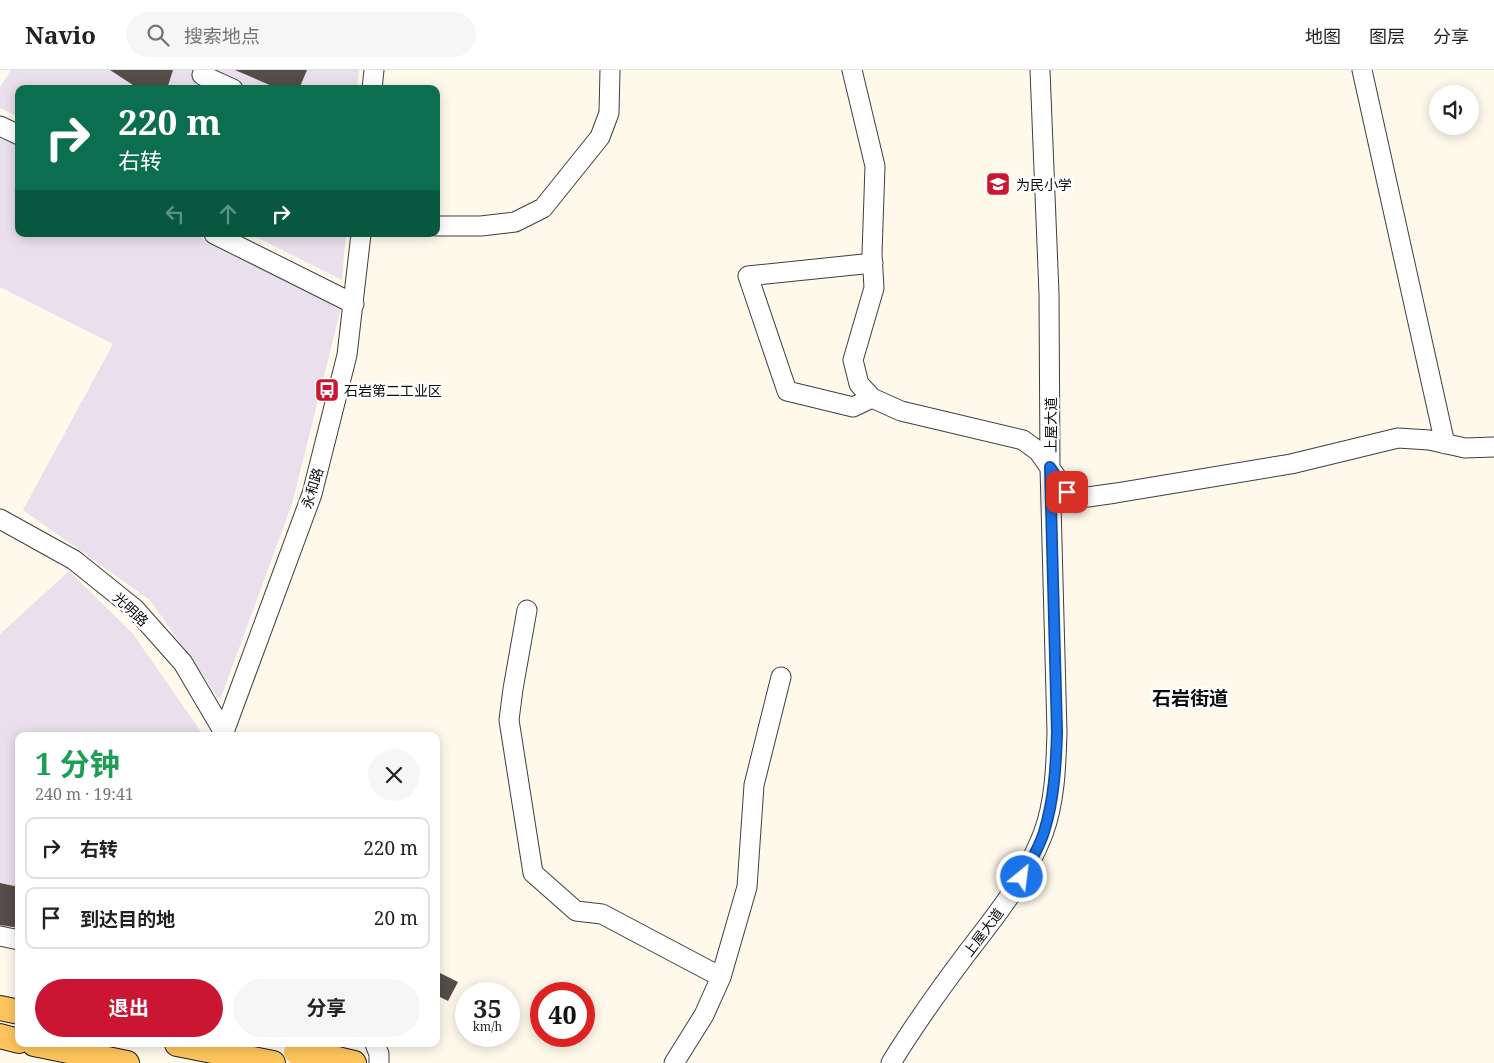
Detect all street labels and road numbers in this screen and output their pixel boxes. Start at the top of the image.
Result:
street label: 上屋大道 [1041,397,1060,453]
street label: 永和路 [297,465,327,511]
street label: 光明路 [109,588,153,630]
street label: 上屋大道 [959,904,1007,960]

